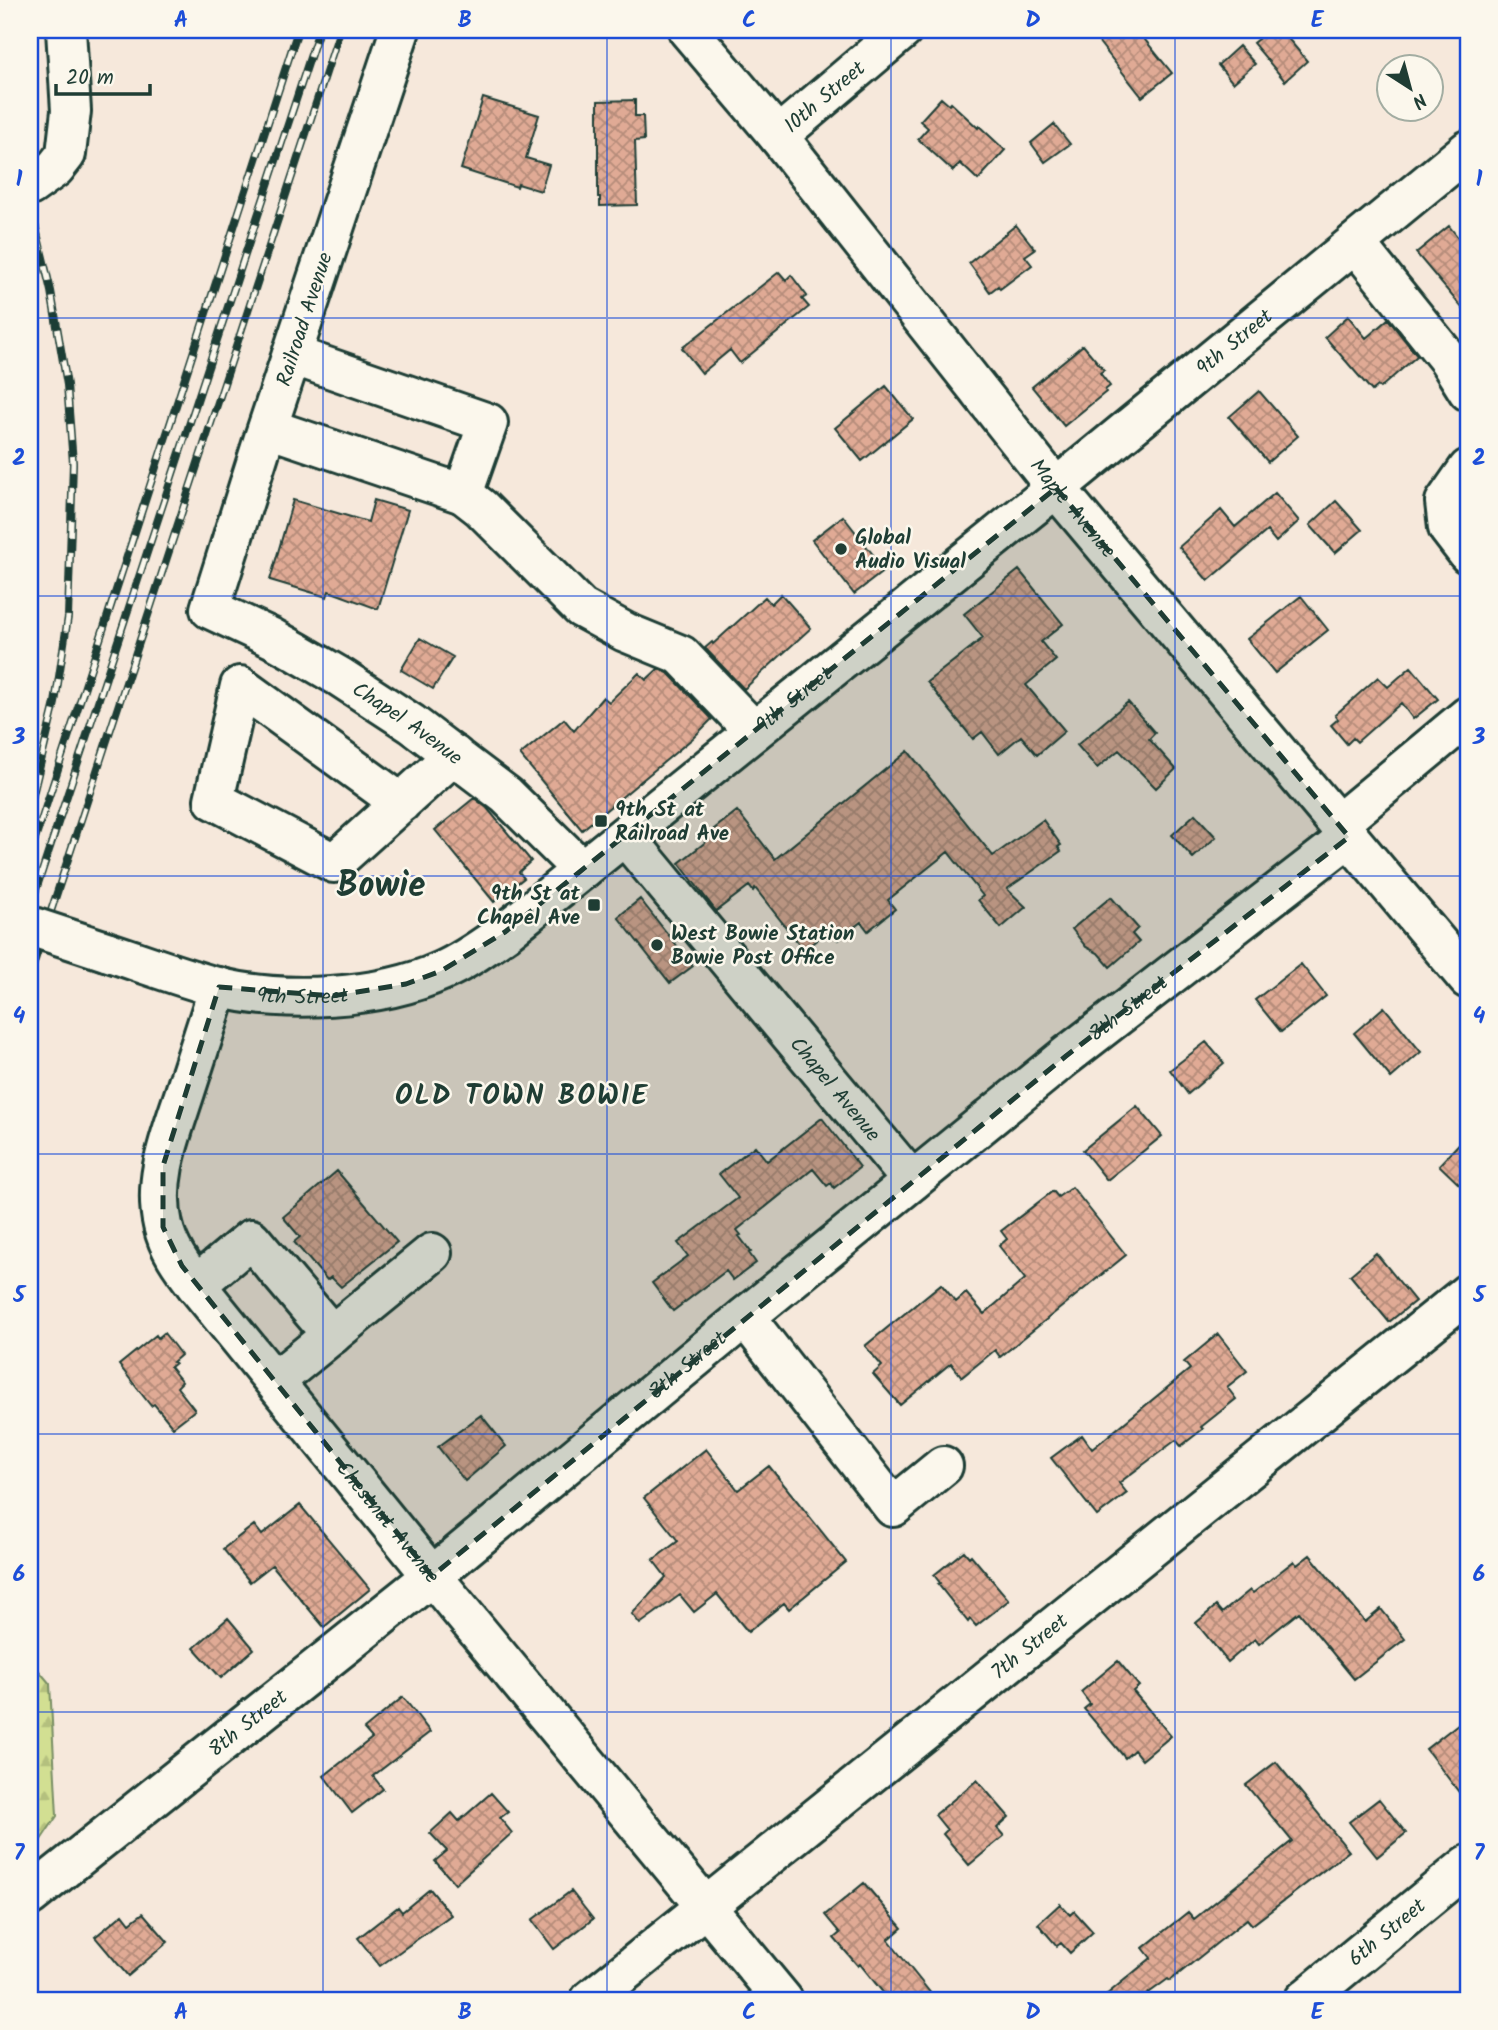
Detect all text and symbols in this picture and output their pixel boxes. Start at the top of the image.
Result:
text: A [174,3,188,39]
text: B [458,3,472,39]
text: C [742,3,756,39]
text: D [1025,3,1041,39]
text: E [1311,3,1325,39]
scale bar [56,52,150,96]
north arrow [1376,52,1446,122]
street label: 10th Street [777,53,874,142]
text: 20 m [66,62,114,95]
text: N [1405,84,1432,116]
text: 1 [16,162,23,198]
text: 1 [1476,162,1483,198]
street label: Railroad Avenue [268,248,343,391]
street label: 9th Street [1189,301,1282,385]
text: 2 [12,441,26,477]
text: 2 [1472,441,1486,477]
street label: Maple Avenue [1021,452,1124,567]
place label: Global Audio Visual [855,522,966,579]
marker: Global Audio Visual [833,541,849,557]
street label: 9th Street [749,658,841,742]
street label: Chapel Avenue [345,674,469,775]
text: 3 [12,720,26,756]
text: 3 [1472,720,1486,756]
place label: 9th St at Railroad Ave [615,794,729,851]
marker: 9th St at Railroad Ave [593,813,609,829]
district label: Bowie [337,859,425,915]
place label: 9th St at Chapel Ave [477,878,581,935]
marker: 9th St at Chapel Ave [586,897,602,913]
place label: West Bowie Station Bowie Post Office [671,918,854,975]
marker: West Bowie Station Bowie Post Office [649,937,665,953]
street label: 8th Street [1082,967,1177,1051]
street label: 9th Street [255,979,351,1015]
text: 4 [13,999,26,1035]
text: 4 [1473,999,1486,1035]
street label: Chapel Avenue [780,1030,888,1150]
district label: OLD TOWN BOWIE [395,1074,649,1119]
text: 5 [12,1278,27,1314]
text: 5 [1472,1278,1487,1314]
street label: 8th Street [641,1323,735,1409]
street label: Chestnut Avenue [327,1454,447,1592]
text: 6 [13,1557,25,1593]
text: 6 [1473,1557,1485,1593]
street label: 7th Street [985,1606,1077,1689]
street label: 8th Street [201,1681,296,1766]
text: 7 [14,1836,26,1872]
text: 7 [1474,1836,1486,1872]
street label: 6th Street [1341,1890,1435,1975]
text: A [174,1995,188,2030]
text: B [458,1995,472,2030]
text: C [742,1995,756,2030]
text: D [1025,1995,1041,2030]
text: E [1311,1995,1325,2030]

